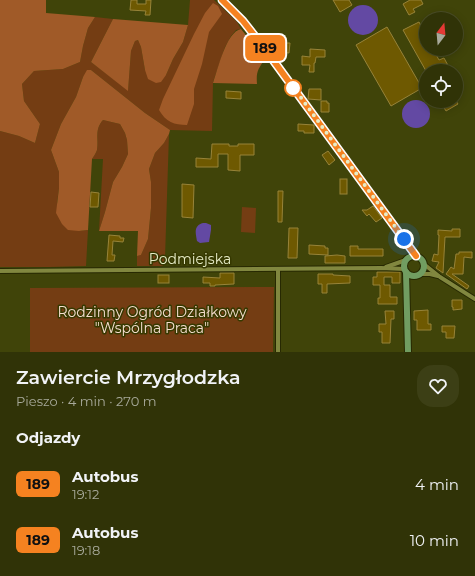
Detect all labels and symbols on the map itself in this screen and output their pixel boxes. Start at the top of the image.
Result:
north arrow [419,12,463,56]
line badge: 189 [242,35,288,61]
unlabelled marker [284,79,302,97]
your location [394,229,414,249]
street label: Podmiejska [149,250,231,268]
park label: Rodzinny Ogród Działkowy "Wspólna Praca" [57,303,247,337]

